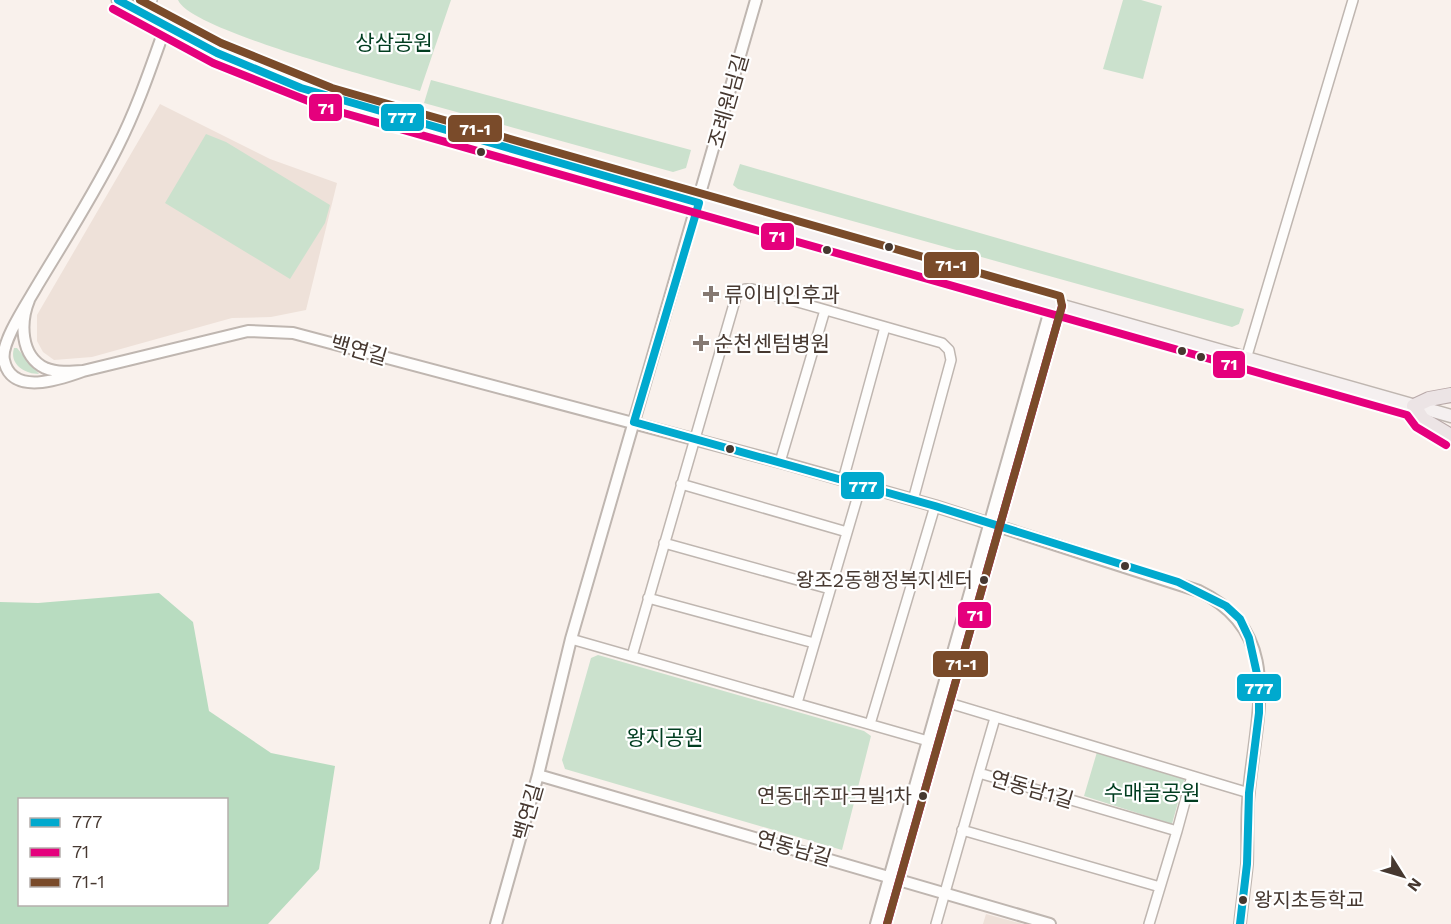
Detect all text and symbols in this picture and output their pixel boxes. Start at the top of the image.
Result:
park label: 상삼공원 [355,30,433,55]
street label: 조례원님길 [703,51,753,151]
line badge: 71 [308,93,343,122]
text: 71 [318,99,334,118]
line badge: 777 [380,103,425,132]
text: 777 [387,108,417,127]
line badge: 71-1 [447,114,503,143]
text: 71-1 [459,120,491,139]
unlabelled marker [475,146,487,158]
line badge: 71 [760,222,795,251]
text: 71 [769,227,785,246]
unlabelled marker [883,241,895,253]
unlabelled marker [821,244,833,256]
line badge: 71-1 [923,251,980,279]
text: 71-1 [935,256,967,275]
place label: 류이비인후과 [724,282,840,307]
marker: 류이비인후과 [702,285,720,303]
street label: 백연길 [328,330,390,370]
place label: 순천센텀병원 [714,331,830,356]
marker: 순천센텀병원 [692,334,710,352]
unlabelled marker [1176,345,1188,357]
line badge: 71 [1212,350,1246,379]
unlabelled marker [1195,351,1207,363]
text: 71 [1221,355,1237,374]
unlabelled marker [724,443,736,455]
line badge: 777 [840,471,885,500]
text: 777 [848,477,878,496]
unlabelled marker [1119,560,1131,572]
place label: 왕조2동행정복지센터 [796,568,973,592]
marker: 왕조2동행정복지센터 [978,574,990,586]
line badge: 71 [957,601,992,629]
text: 71 [967,606,983,625]
line badge: 71-1 [932,650,989,678]
text: 71-1 [945,655,977,674]
line badge: 777 [1236,673,1282,702]
text: 777 [1244,679,1274,698]
park label: 왕지공원 [626,725,704,750]
street label: 연동남1길 [987,765,1077,813]
park label: 수매골공원 [1104,780,1200,805]
street label: 백연길 [508,781,548,843]
place label: 연동대주파크빌1차 [757,784,912,808]
marker: 연동대주파크빌1차 [917,790,929,802]
legend [18,798,228,906]
text: 777 [72,811,102,832]
street label: 연동남길 [753,825,835,871]
text: 71 [72,841,89,862]
north arrow [1373,846,1433,906]
text: 71-1 [72,871,105,892]
text: N [1403,874,1426,895]
place label: 왕지초등학교 [1254,888,1364,912]
marker: 왕지초등학교 [1237,894,1249,906]

